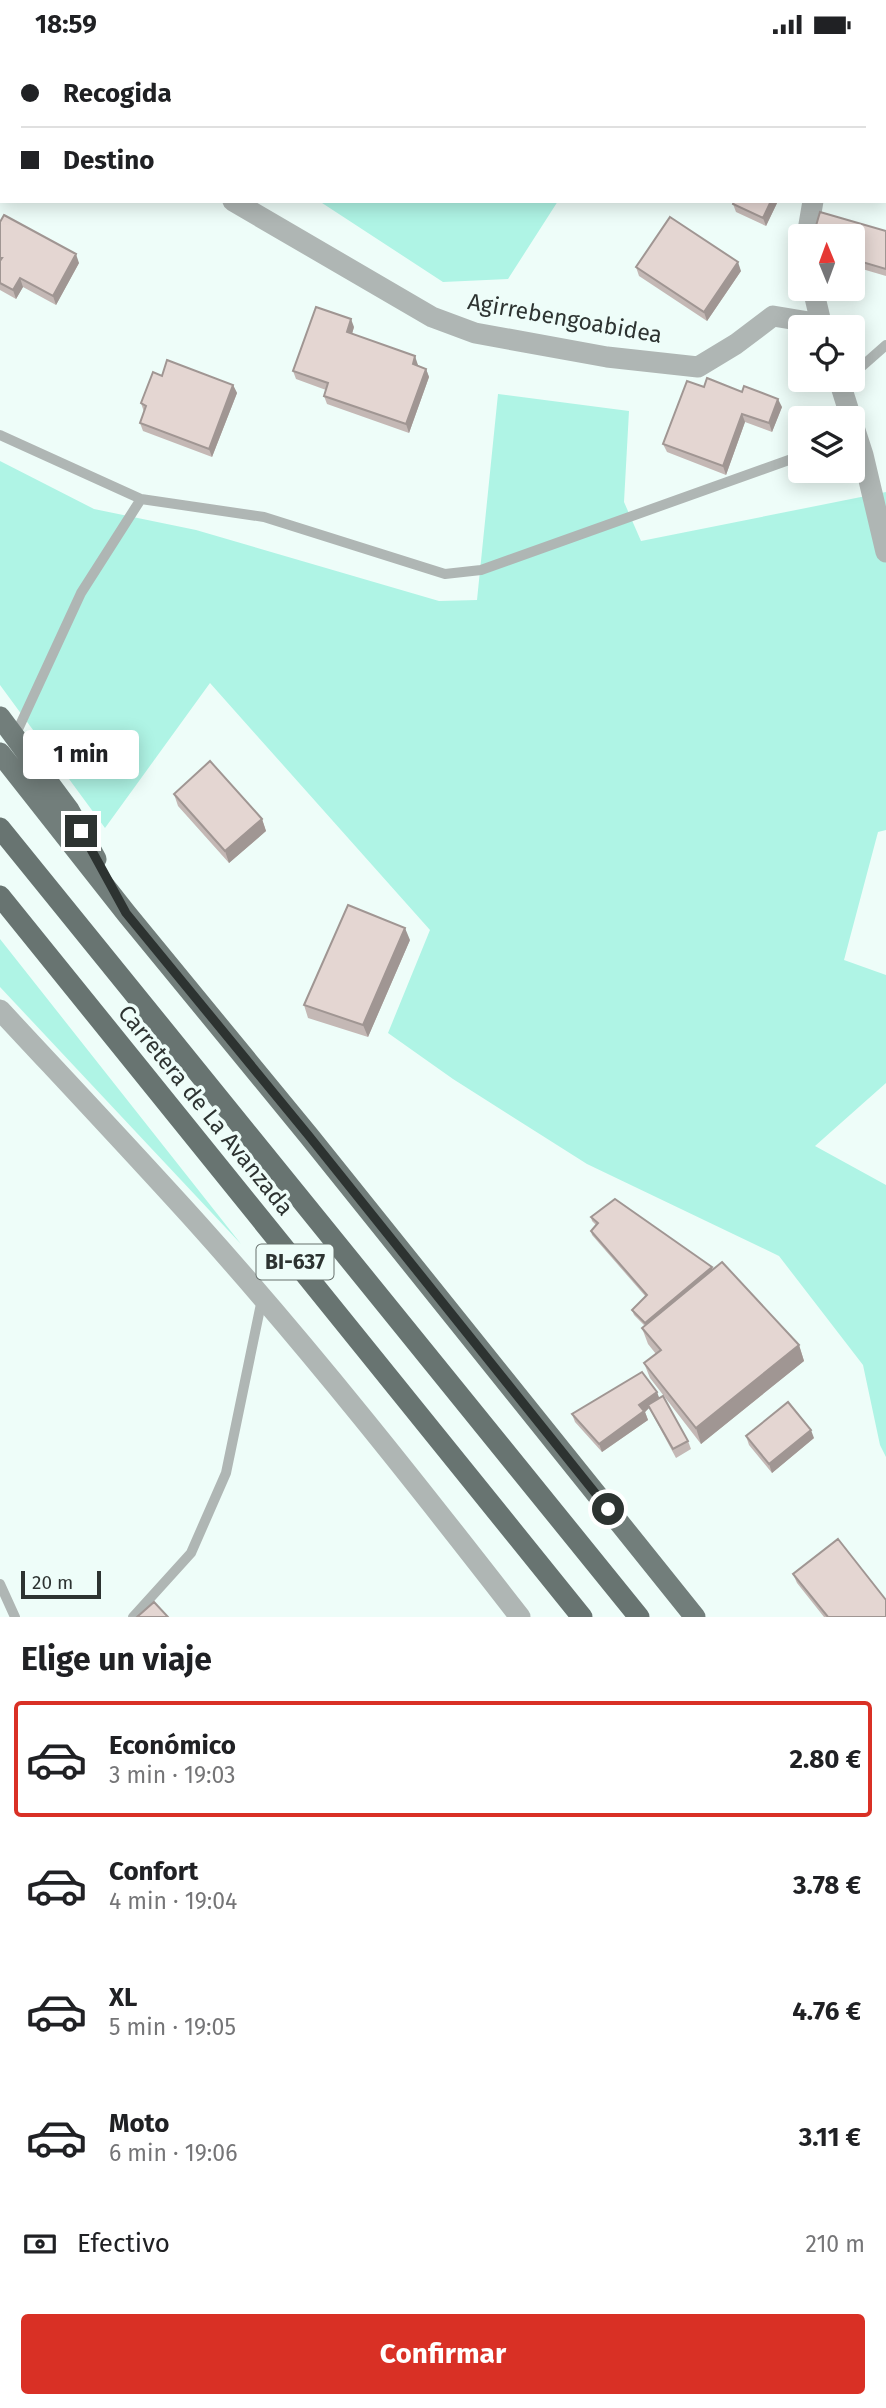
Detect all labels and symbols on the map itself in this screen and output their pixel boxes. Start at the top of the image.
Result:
north arrow [788,224,864,301]
street label: Agirrebengoabidea [466,287,664,349]
callout: 1 min [23,729,139,779]
route end [65,815,97,847]
street label: Carretera de La Avanzada [112,999,300,1221]
road number: BI-637 [256,1245,334,1279]
route start [592,1493,624,1525]
scale bar [21,1568,102,1600]

